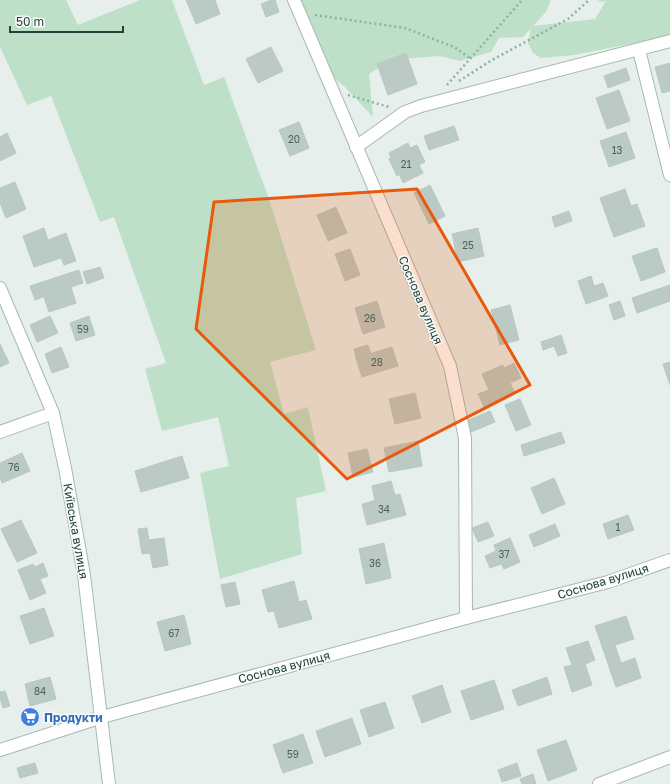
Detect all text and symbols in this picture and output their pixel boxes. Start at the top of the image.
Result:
scale bar [10,8,123,34]
text: 50 m [16,14,44,29]
house number: 20 [288,133,300,145]
house number: 13 [612,144,622,156]
house number: 21 [401,158,411,170]
house number: 25 [462,239,474,251]
street label: Соснова вулиця [396,253,446,347]
house number: 26 [364,312,376,324]
house number: 59 [77,323,89,335]
house number: 28 [371,356,383,368]
house number: 76 [8,461,20,473]
street label: Київська вулиця [60,482,92,580]
house number: 34 [378,503,390,515]
house number: 1 [616,521,621,533]
house number: 37 [498,548,510,560]
house number: 36 [369,557,381,569]
street label: Соснова вулиця [556,560,650,602]
house number: 67 [168,627,180,639]
street label: Соснова вулиця [236,647,332,687]
house number: 84 [34,685,46,697]
supermarket icon: Продукти [19,706,41,728]
place label: Продукти [44,710,103,725]
house number: 59 [287,748,299,760]

